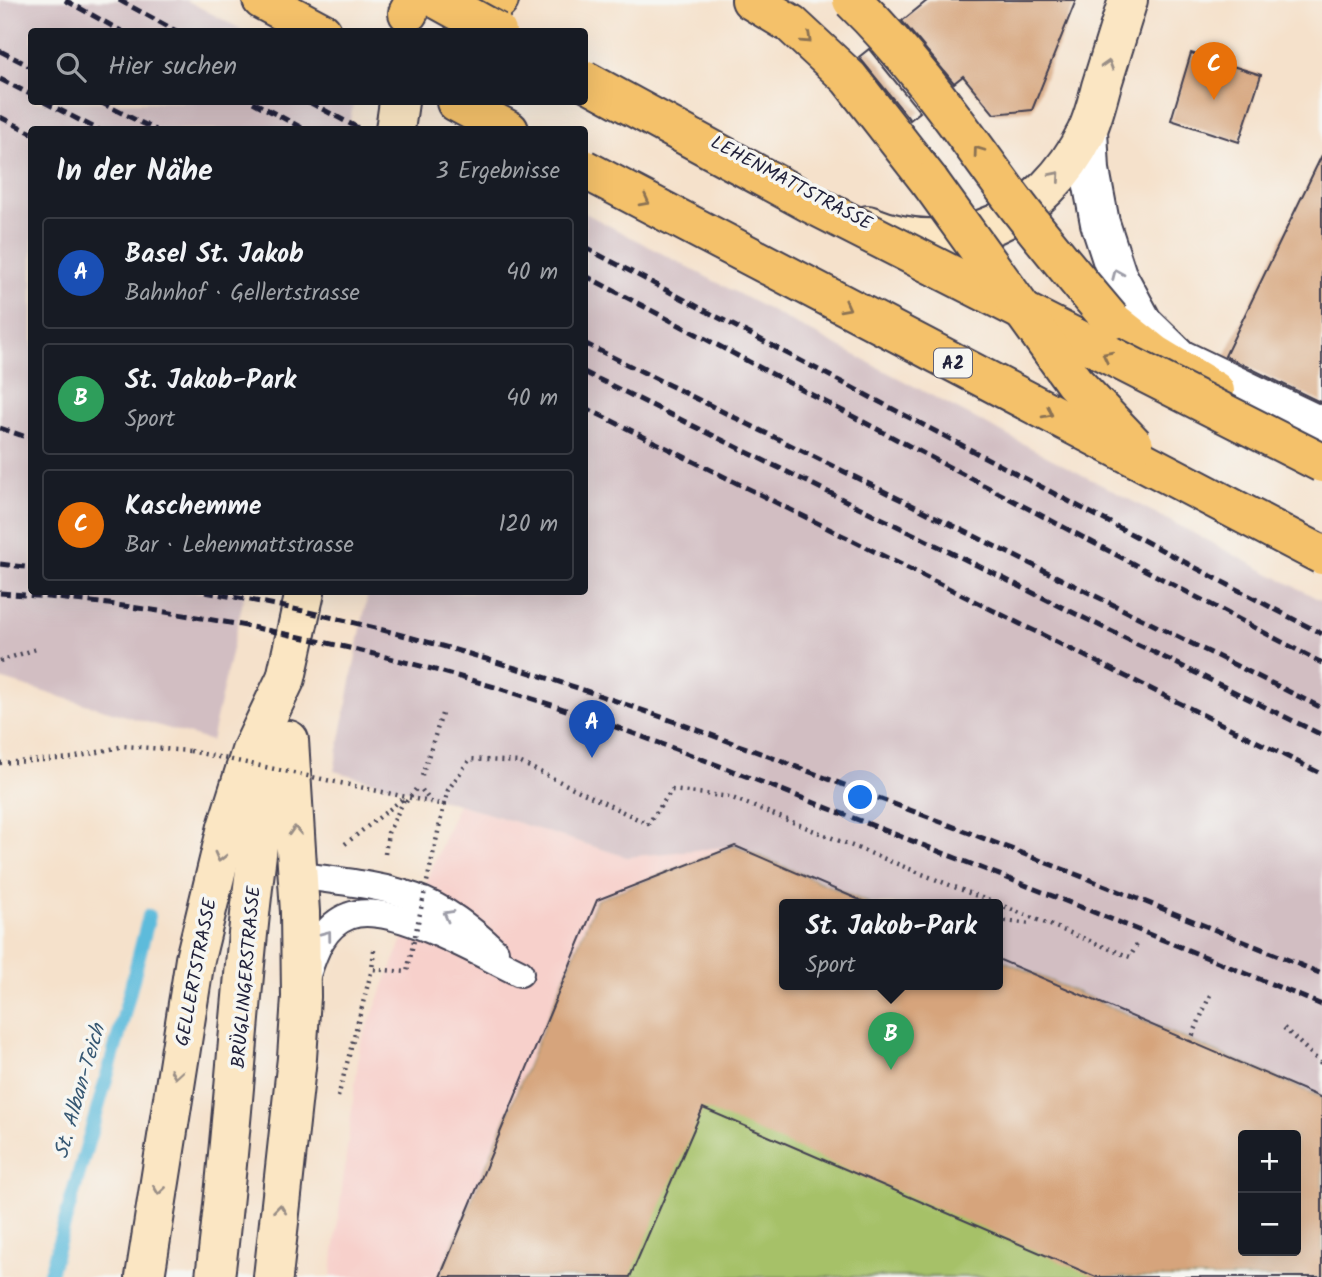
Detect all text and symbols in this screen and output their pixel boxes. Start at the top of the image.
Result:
search box [28,28,588,105]
one-way arrow [799,31,812,44]
pin: C [1191,42,1237,100]
text: Hier suchen [108,46,237,88]
icon: search [52,48,90,86]
one-way arrow [1100,59,1115,71]
street label: LEHENMATTSTRASSE [705,128,878,240]
one-way arrow [974,146,986,159]
text: In der Nähe [56,148,213,196]
text: 3 Ergebnisse [436,154,560,190]
one-way arrow [1048,172,1061,185]
one-way arrow [638,193,650,206]
text: Basel St. Jakob [125,234,304,276]
text: A [74,255,88,291]
text: 40 m [506,255,558,291]
one-way arrow [1112,269,1126,281]
text: Bahnhof · Gellertstrasse [125,276,360,312]
one-way arrow [839,299,851,312]
road number: A2 [934,348,972,377]
one-way arrow [1102,350,1115,364]
text: St. Jakob-Park [125,360,296,402]
text: B [74,381,88,417]
text: 40 m [506,381,558,417]
text: Sport [125,402,175,438]
one-way arrow [1041,404,1053,418]
text: Kaschemme [125,486,261,528]
text: C [74,507,88,543]
text: 120 m [498,507,558,543]
text: Bar · Lehenmattstrasse [125,528,354,564]
pin: A [569,700,615,758]
your location [843,780,877,814]
one-way arrow [287,825,302,836]
one-way arrow [214,850,228,862]
street label: BRÜGLINGERSTRASSE [224,884,270,1070]
street label: GELLERTSTRASSE [168,895,226,1049]
popup [779,899,1003,990]
text: St. Jakob-Park [805,906,977,948]
one-way arrow [443,910,455,923]
one-way arrow [318,930,331,942]
text: Sport [805,948,856,984]
pin: B [868,1012,914,1070]
water label: St. Alban-Teich [45,1019,116,1163]
one-way arrow [169,1068,184,1080]
map controls [1238,1130,1301,1256]
button: + [1238,1130,1301,1193]
one-way arrow [151,1184,166,1196]
button: − [1238,1193,1301,1256]
one-way arrow [272,1203,287,1214]

